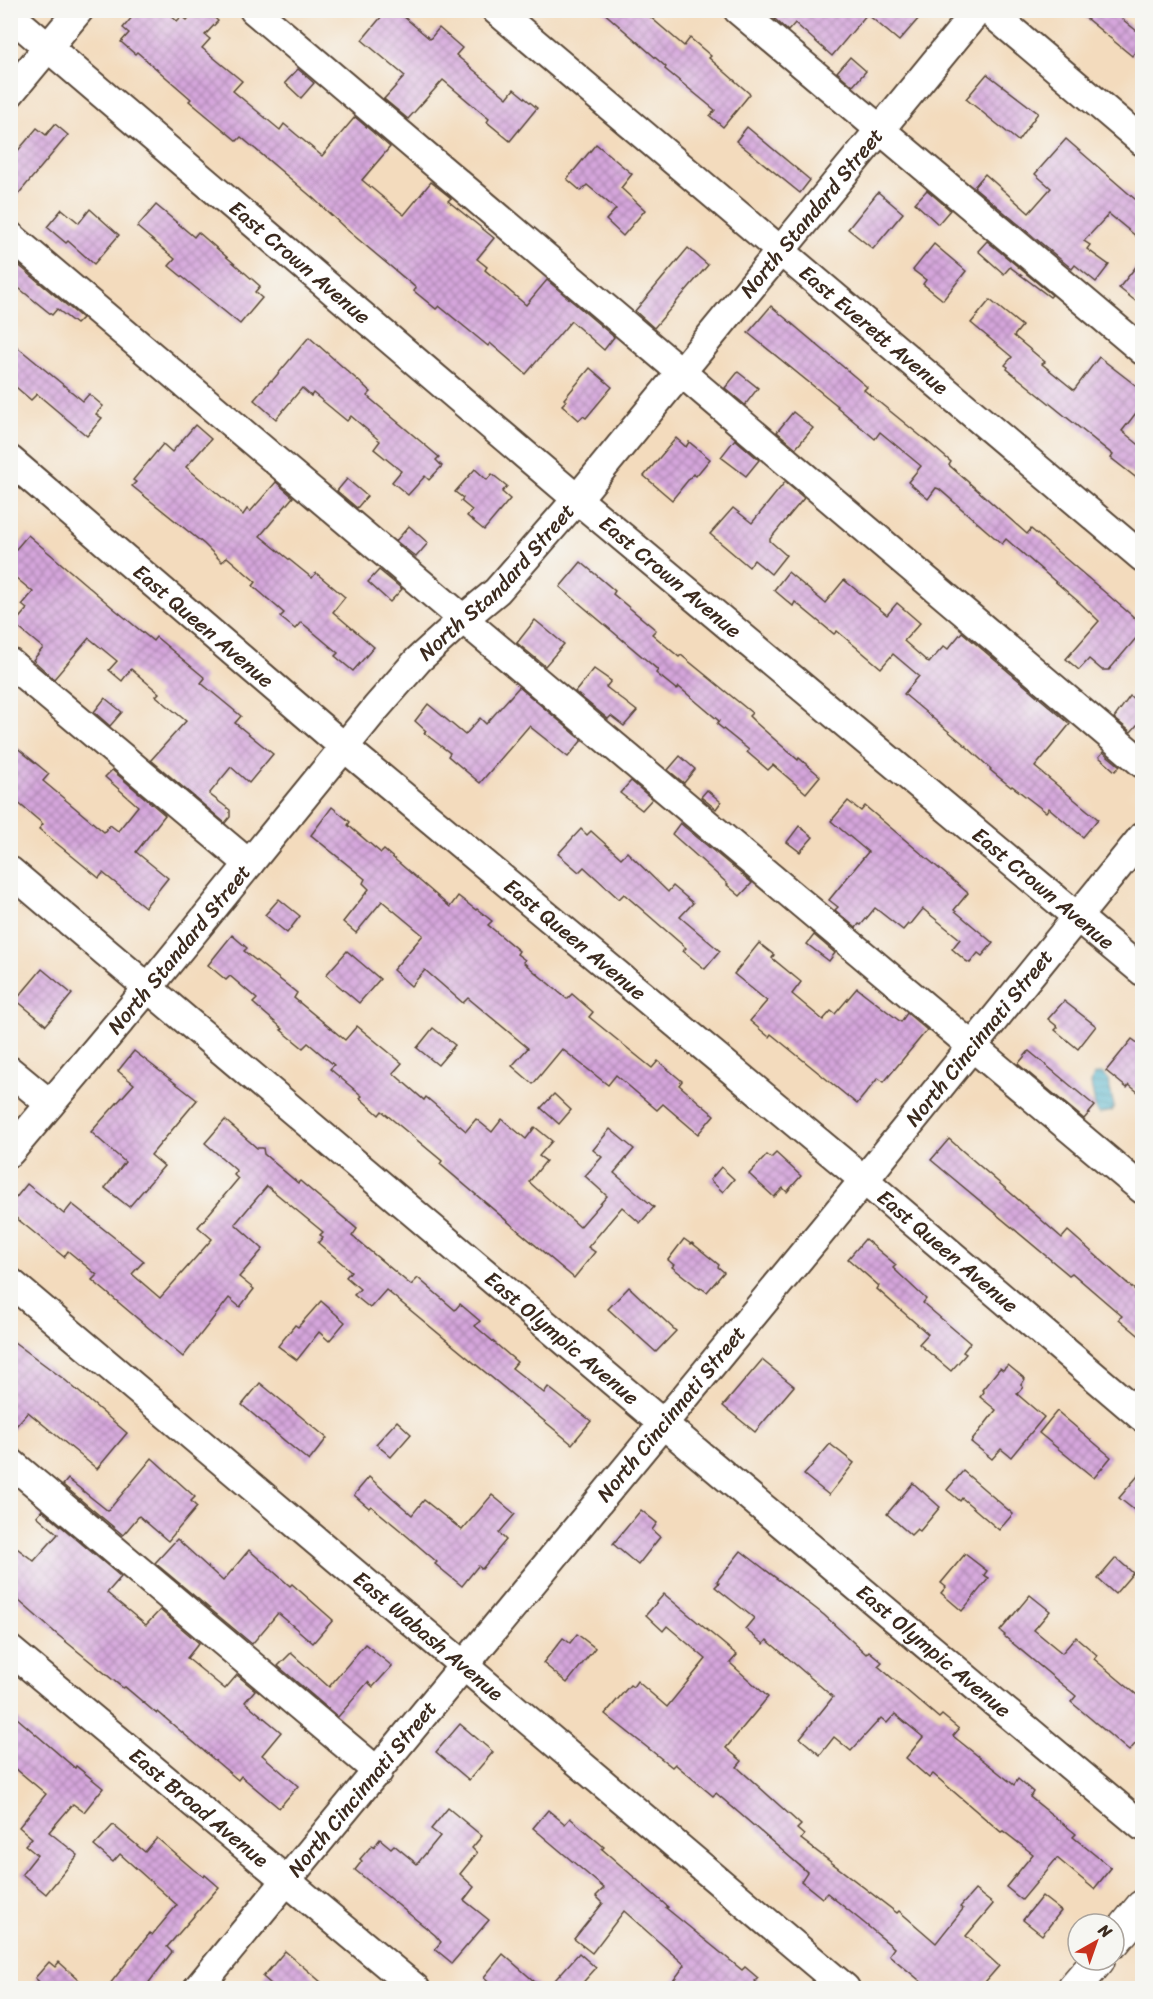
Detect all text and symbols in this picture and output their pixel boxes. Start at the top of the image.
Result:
street label: North Standard Street [730,119,893,307]
street label: East Crown Avenue [220,190,380,335]
street label: East Everett Avenue [790,255,958,405]
street label: North Standard Street [409,494,585,671]
street label: East Crown Avenue [590,505,751,648]
street label: East Queen Avenue [124,554,283,698]
street label: East Crown Avenue [963,817,1124,960]
street label: North Standard Street [97,855,261,1043]
street label: East Queen Avenue [495,868,655,1011]
street label: North Cincinnati Street [895,940,1063,1135]
street label: East Queen Avenue [868,1179,1027,1323]
street label: East Olympic Avenue [476,1261,648,1415]
street label: North Cincinnati Street [587,1317,756,1511]
street label: East Wabash Avenue [344,1561,513,1711]
street label: East Olympic Avenue [847,1574,1020,1728]
street label: North Cincinnati Street [277,1692,447,1886]
street label: East Broad Avenue [120,1738,278,1878]
north arrow [1066,1912,1126,1972]
text: N [1091,1916,1120,1946]

